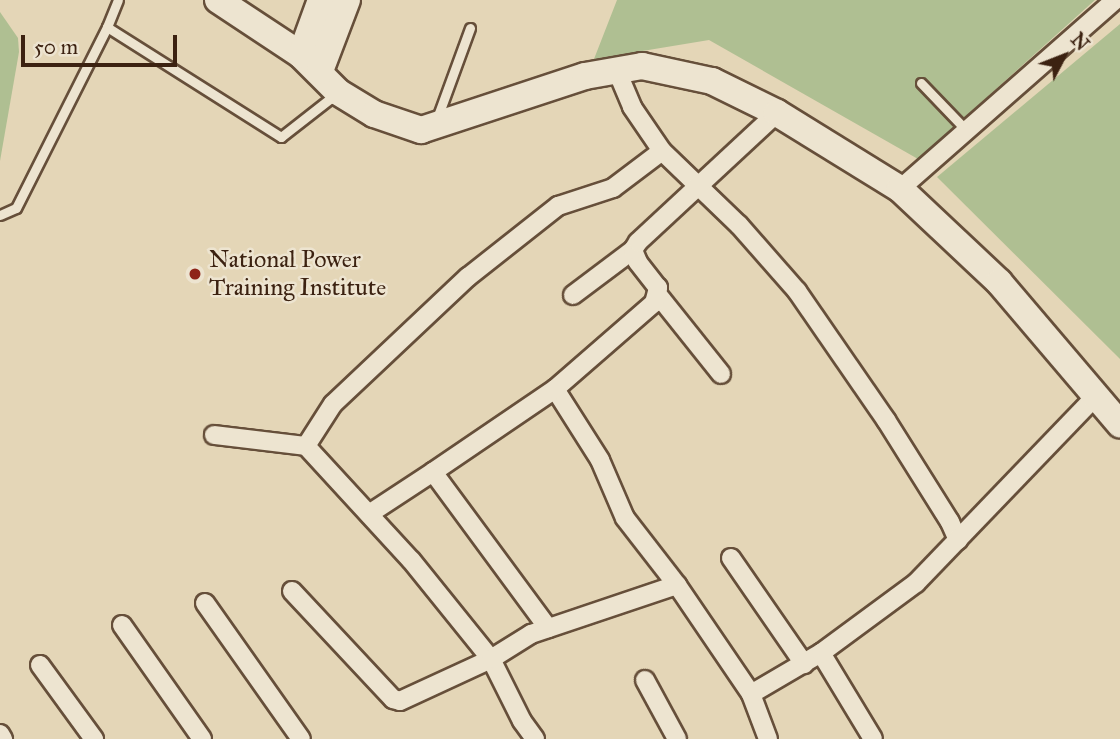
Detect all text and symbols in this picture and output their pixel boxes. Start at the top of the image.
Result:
scale bar [24,21,180,65]
north arrow [1029,21,1099,91]
text: N [1066,28,1094,55]
text: 50 m [34,34,78,60]
place label: National Power Training Institute [209,246,386,302]
marker: National Power Training Institute [187,266,203,282]

